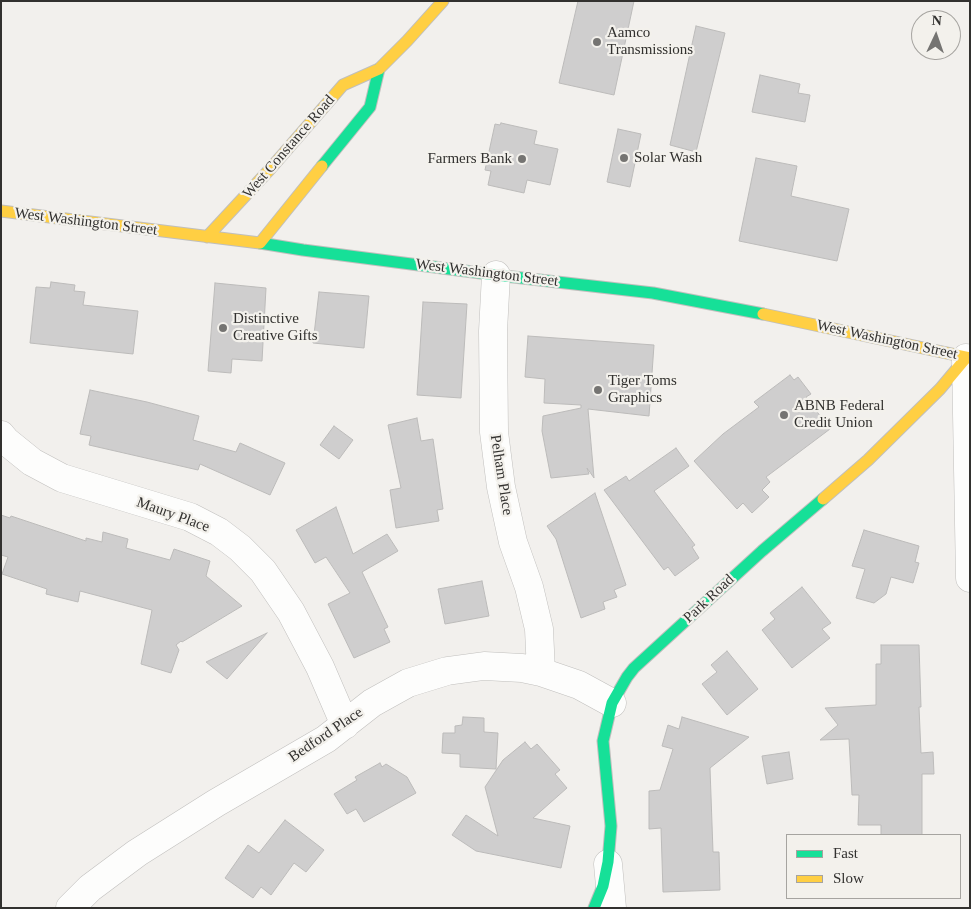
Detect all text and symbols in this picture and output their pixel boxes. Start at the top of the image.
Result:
north arrow [911,10,961,60]
text: N [931,13,942,28]
place label: Aamco Transmissions [607,24,693,59]
marker: Aamco Transmissions [591,36,603,48]
street label: West Constance Road [239,92,339,202]
place label: Solar Wash [634,149,702,167]
place label: Farmers Bank [427,150,512,168]
marker: Solar Wash [618,152,630,164]
marker: Farmers Bank [516,153,528,165]
street label: West Washington Street [14,204,158,240]
street label: West Washington Street [415,255,559,291]
place label: Distinctive Creative Gifts [233,310,318,345]
street label: West Washington Street [815,316,959,364]
marker: Distinctive Creative Gifts [217,322,229,334]
place label: Tiger Toms Graphics [608,372,677,407]
marker: Tiger Toms Graphics [592,384,604,396]
place label: ABNB Federal Credit Union [794,397,884,432]
marker: ABNB Federal Credit Union [778,409,790,421]
street label: Pelham Place [486,433,516,517]
street label: Maury Place [134,494,212,536]
street label: Park Road [680,571,738,627]
street label: Bedford Place [286,704,366,766]
legend [786,834,961,899]
text: Fast [833,845,858,861]
text: Slow [833,870,864,886]

